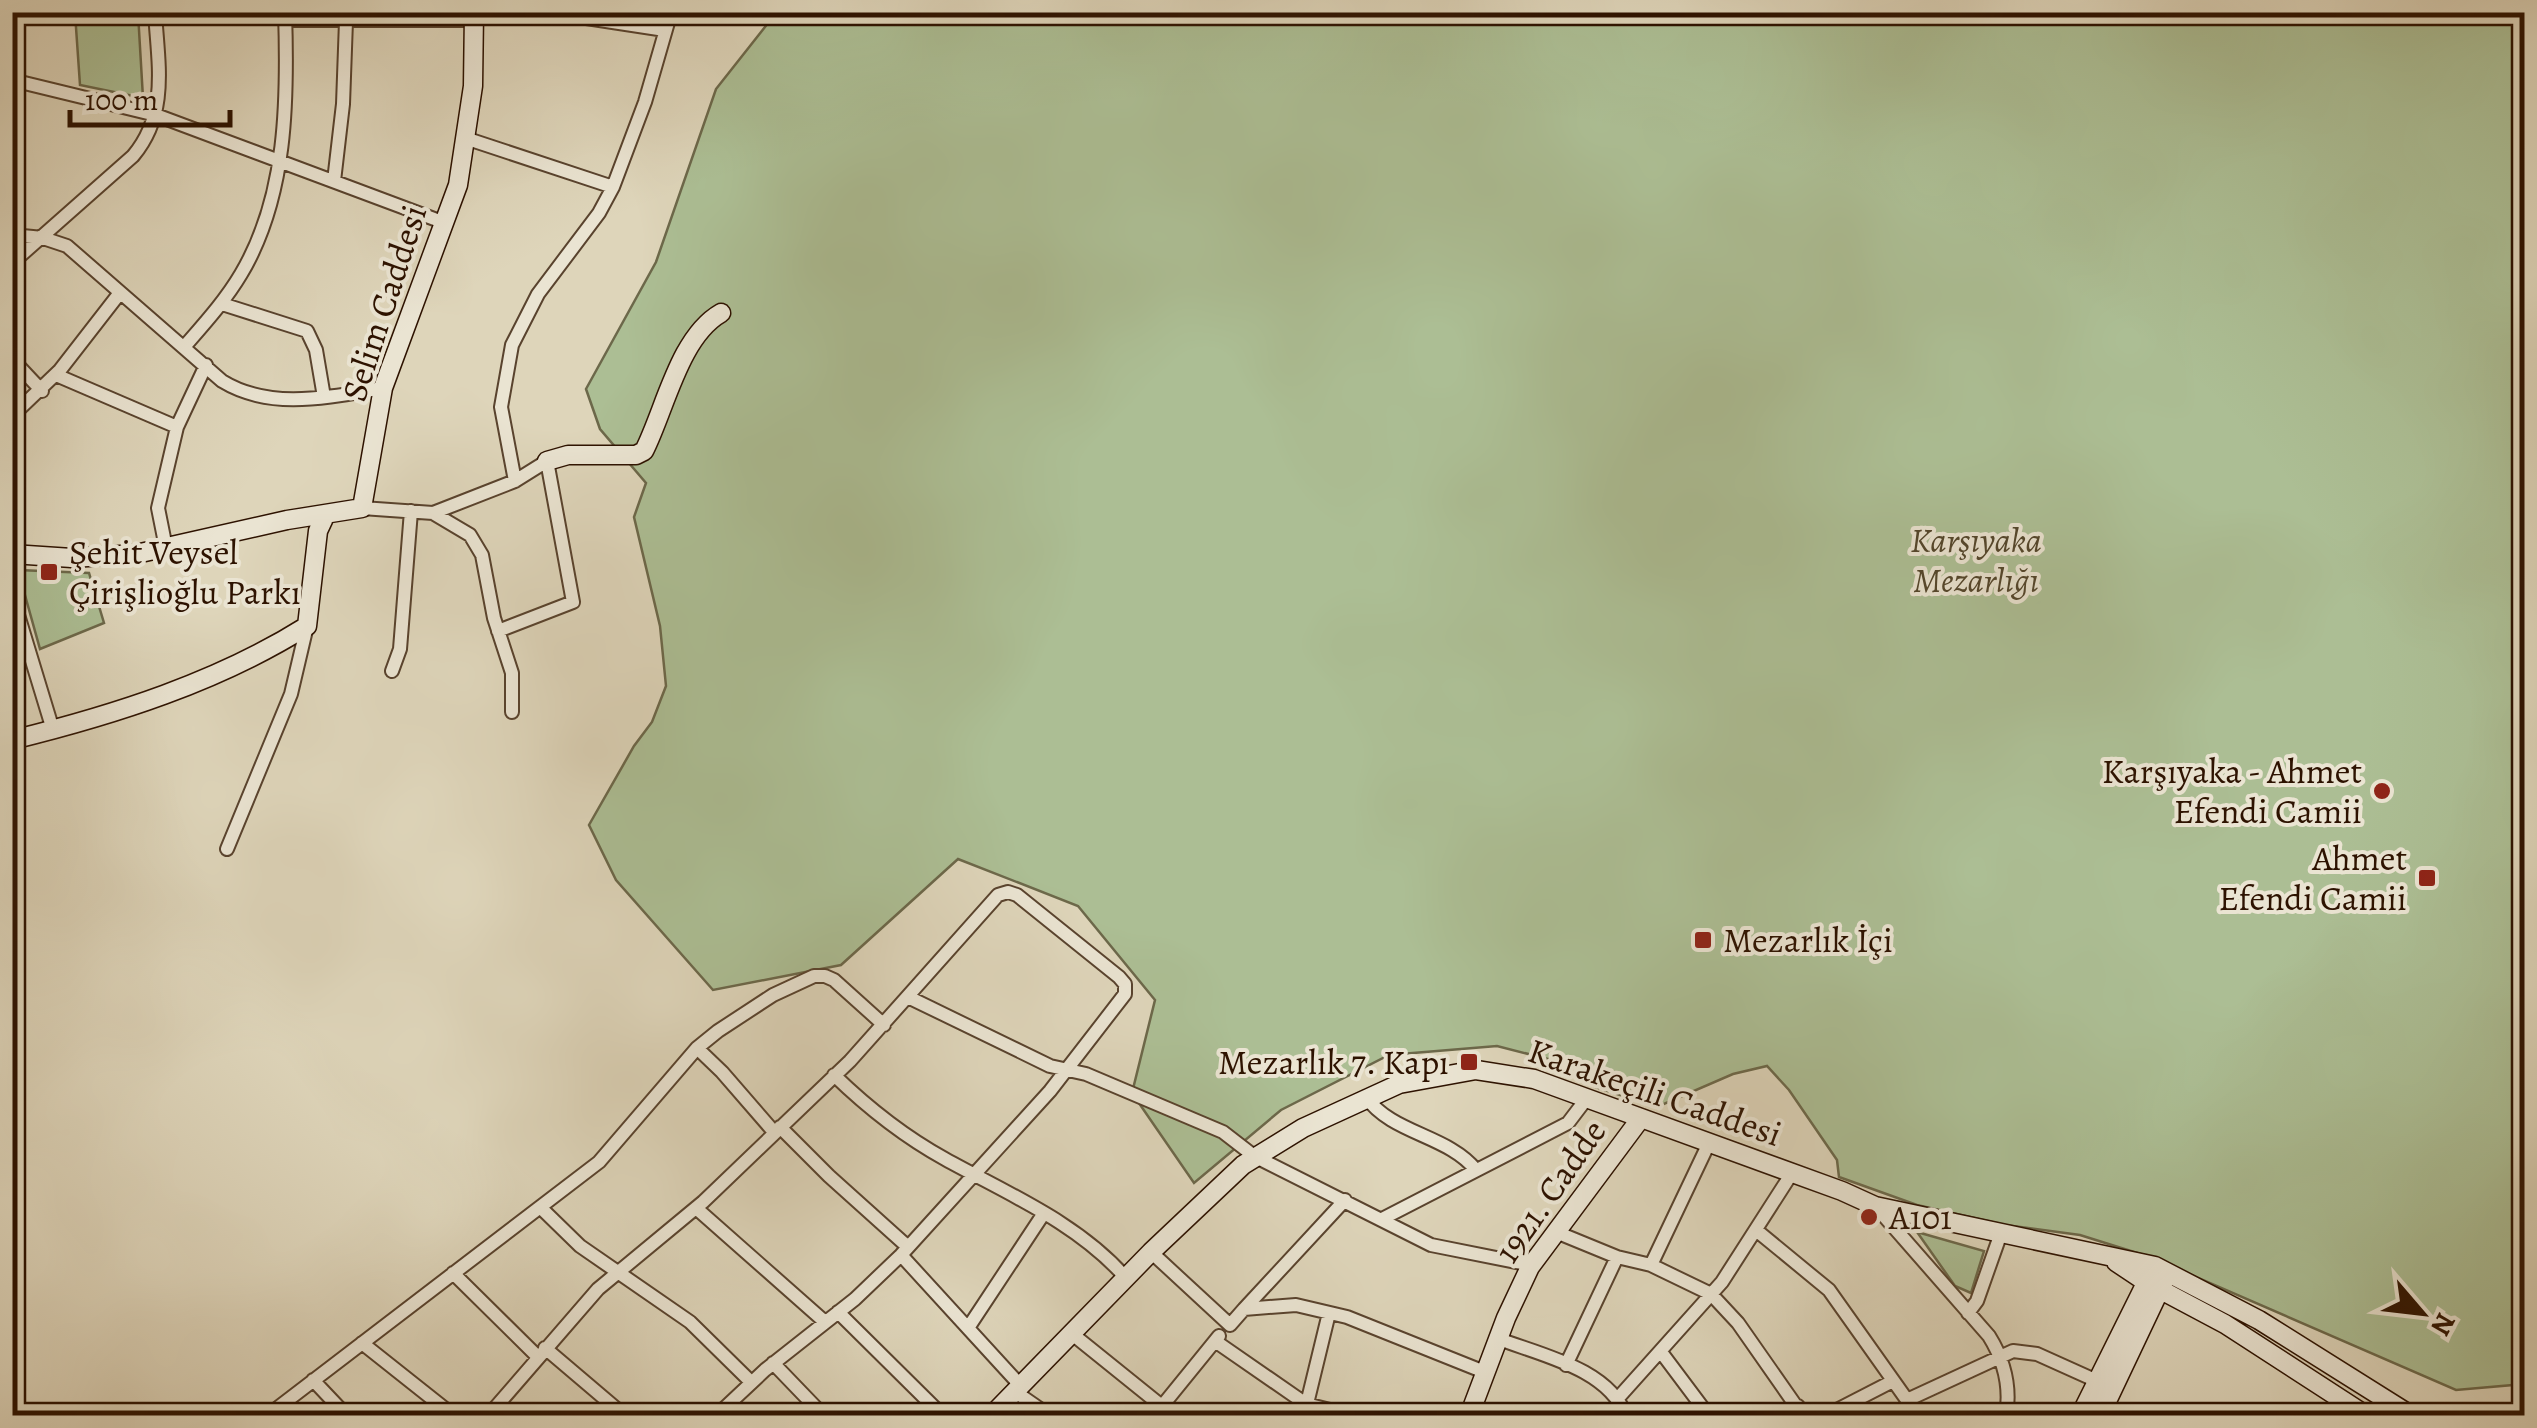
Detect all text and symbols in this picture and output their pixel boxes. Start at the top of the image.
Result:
scale bar [70,65,230,127]
text: 100 m [85,80,158,120]
street label: Selim Caddesi [330,199,438,407]
park label: Karşıyaka Mezarlığı [1910,516,2042,604]
place label: Şehit Veysel Çirişlioğlu Parkı [69,528,301,616]
marker: Şehit Veysel Çirişlioğlu Parkı [38,561,60,583]
place label: Karşıyaka - Ahmet Efendi Camii [2102,747,2362,835]
marker: Karşıyaka - Ahmet Efendi Camii [2371,780,2393,802]
place label: Ahmet Efendi Camii [2219,834,2407,922]
marker: Ahmet Efendi Camii [2416,867,2438,889]
place label: Mezarlık İçi [1723,916,1893,964]
marker: Mezarlık İçi [1692,929,1714,951]
street label: Karakeçili Caddesi [1522,1026,1788,1158]
place label: Mezarlık 7. Kapı [1218,1038,1449,1086]
marker: Mezarlık 7. Kapı [1458,1051,1480,1073]
street label: 1921. Cadde [1483,1110,1617,1272]
place label: A101 [1888,1193,1952,1241]
marker: A101 [1858,1206,1880,1228]
north arrow [2372,1263,2472,1363]
text: N [2422,1306,2465,1342]

